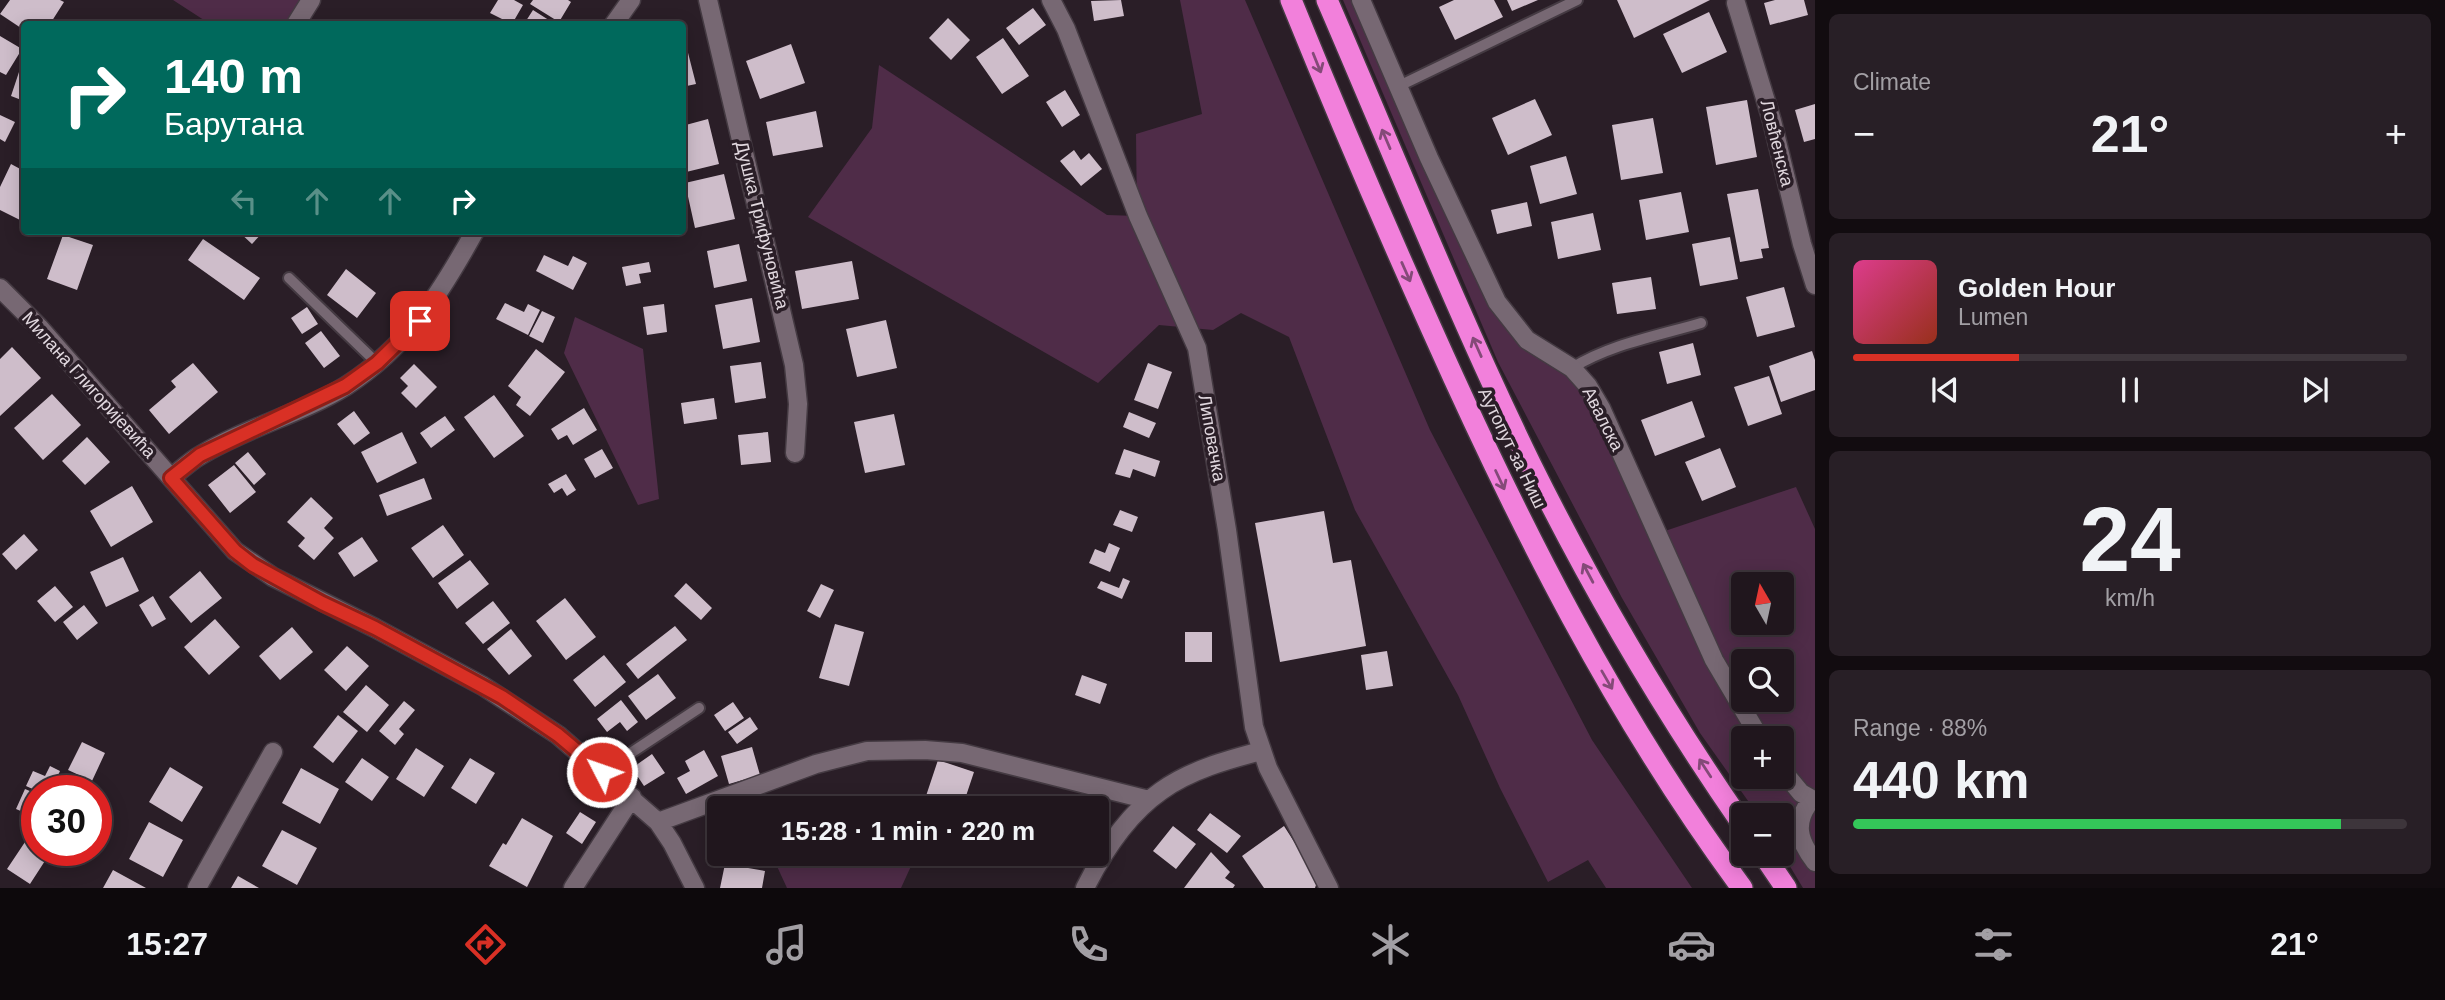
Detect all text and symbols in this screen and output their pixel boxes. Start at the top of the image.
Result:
icon: right [49,49,140,140]
text: 140 m [164,49,303,103]
one-way arrow [1311,52,1324,74]
text: Climate [1853,69,1931,95]
street label: Ловћенска [1757,98,1798,189]
text: 21° [2091,105,2169,163]
text: Барутана [164,106,304,142]
text: − [1853,113,1875,155]
text: + [2385,113,2407,155]
one-way arrow [1379,128,1392,150]
street label: Душка Трифуновића [731,139,793,312]
icon: left [225,182,263,220]
icon: ahead [298,182,336,220]
icon: ahead [371,182,409,220]
icon: right [444,182,482,220]
one-way arrow [1400,261,1413,283]
text: Golden Hour [1958,273,2115,303]
pin [390,291,450,351]
icon: arrive [401,302,439,340]
text: Lumen [1958,304,2028,330]
street label: Милана Глигоријевића [18,308,161,463]
one-way arrow [1470,337,1483,358]
icon: previous [1926,371,1964,409]
icon: pause [2111,371,2149,409]
icon: next [2296,371,2334,409]
street label: Аутопут за Ниш [1474,384,1550,512]
street label: Авалска [1578,384,1628,455]
street label: Липовачка [1194,393,1230,484]
one-way arrow [1494,469,1507,490]
text: 24 [2079,489,2181,590]
one-way arrow [1581,564,1595,584]
north arrow [1731,572,1794,635]
map controls [1731,572,1794,866]
text: km/h [2105,585,2155,611]
button: search [1731,649,1794,712]
one-way arrow [1600,670,1614,690]
text: Range · 88% [1853,715,1987,741]
button: + [1731,726,1794,789]
position arrow [565,735,639,809]
text: 440 km [1853,751,2029,809]
one-way arrow [1698,759,1712,779]
speed limit sign: 30 [21,775,112,866]
button: − [1731,803,1794,866]
text: 15:28 · 1 min · 220 m [781,816,1035,846]
icon: directions [461,920,510,969]
icon: music [762,920,811,969]
icon: phone [1064,920,1113,969]
icon: climate [1366,920,1415,969]
icon: car [1667,920,1716,969]
icon: filters [1969,920,2018,969]
text: 15:27 [126,926,208,962]
text: 21° [2270,926,2319,962]

